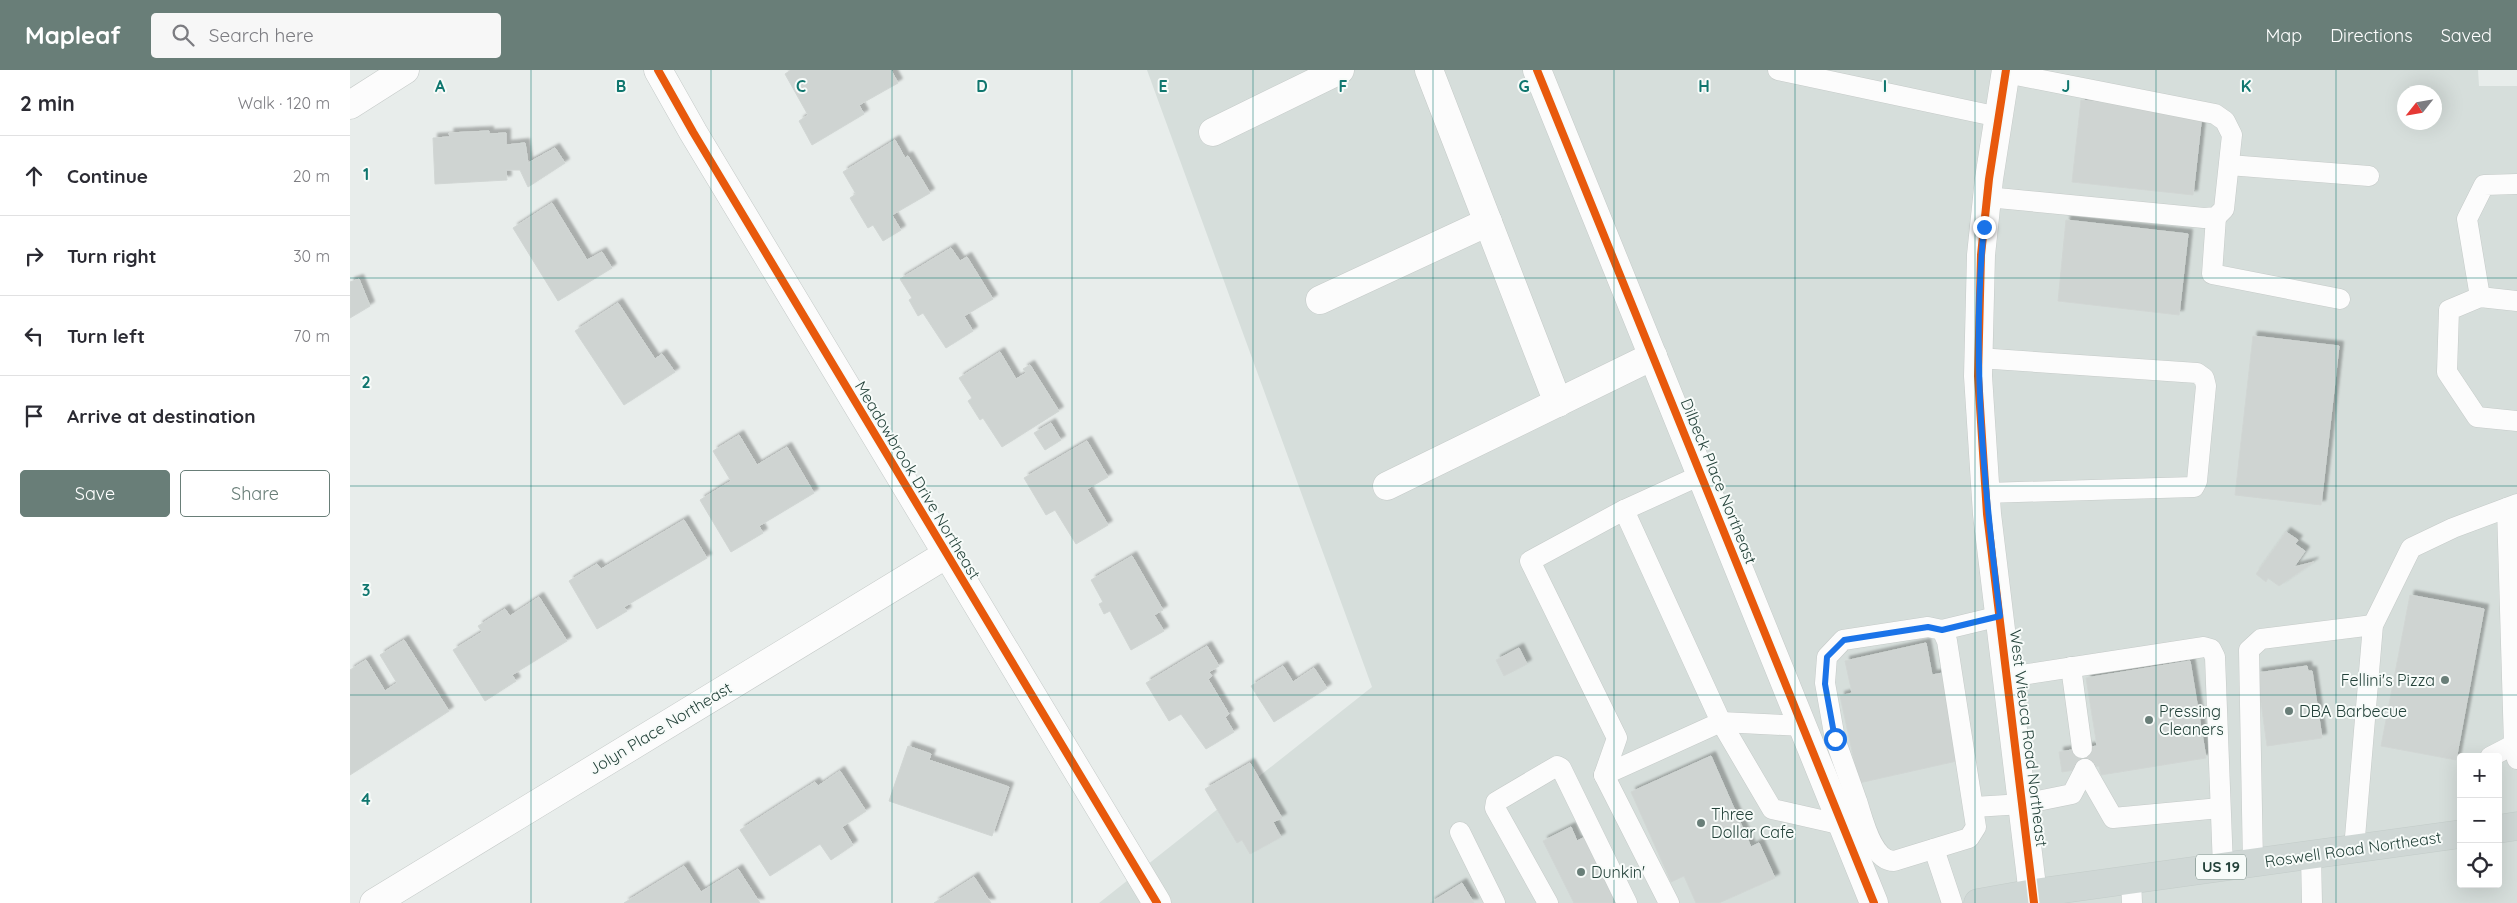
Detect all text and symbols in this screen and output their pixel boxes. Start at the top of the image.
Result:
search box [151,13,501,58]
text: Mapleaf [25,20,121,50]
icon: search [169,21,197,49]
text: Search here [209,23,314,47]
text: Map [2265,24,2302,47]
text: Directions [2330,24,2413,47]
text: Saved [2441,24,2492,47]
text: A [435,76,446,96]
text: B [616,76,626,96]
text: C [796,76,806,96]
text: D [976,76,988,96]
text: E [1158,76,1168,96]
text: F [1339,76,1348,96]
text: G [1518,76,1530,96]
text: H [1698,76,1710,96]
text: I [1883,76,1887,96]
text: J [2062,76,2070,96]
text: K [2241,76,2251,96]
north arrow [2397,85,2442,130]
text: 2 min [20,90,75,116]
text: Walk · 120 m [238,93,330,113]
icon: ahead [20,162,48,190]
text: Continue [67,164,148,188]
text: 1 [363,164,369,184]
text: 20 m [293,166,330,186]
route end [1973,216,1996,239]
icon: right [20,242,48,270]
text: Turn right [67,244,156,268]
text: 30 m [293,246,330,266]
icon: left [20,322,48,350]
text: Turn left [67,324,145,348]
text: 70 m [293,326,330,346]
text: 2 [361,372,371,392]
street label: Meadowbrook Drive Northeast [851,377,985,583]
street label: Dilbeck Place Northeast [1677,395,1761,567]
icon: arrive [20,402,48,430]
text: Arrive at destination [67,404,256,428]
button: Save [20,470,170,517]
button: Share [180,470,330,517]
text: 3 [362,580,370,600]
street label: West Wieuca Road Northeast [2006,628,2052,848]
place label: Fellini's Pizza [2341,670,2435,690]
marker: Fellini's Pizza [2439,674,2451,686]
street label: Jolyn Place Northeast [585,677,735,779]
place label: Pressing Cleaners [2159,701,2224,739]
place label: DBA Barbecue [2299,701,2407,721]
marker: DBA Barbecue [2283,705,2295,717]
marker: Pressing Cleaners [2143,714,2155,726]
route start [1824,728,1847,751]
map controls [2457,753,2502,888]
button: + [2457,753,2502,798]
text: 4 [361,789,371,809]
button: − [2457,798,2502,843]
place label: Three Dollar Cafe [1711,804,1794,842]
marker: Three Dollar Cafe [1695,817,1707,829]
street label: Roswell Road Northeast [2263,827,2443,871]
button: locate [2457,843,2502,888]
road number: US 19 [2196,854,2246,880]
place label: Dunkin' [1591,862,1645,882]
marker: Dunkin' [1575,866,1587,878]

